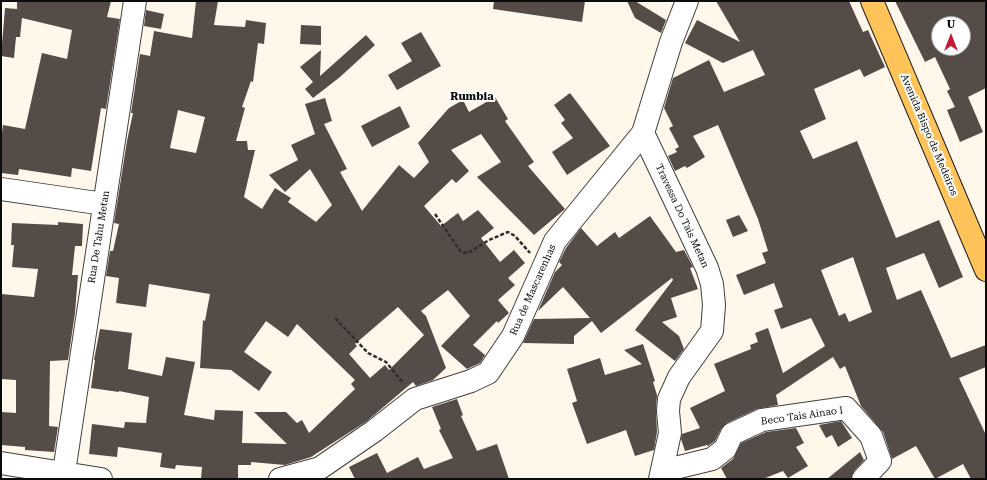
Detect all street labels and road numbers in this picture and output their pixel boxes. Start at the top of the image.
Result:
street label: Avenida Bispo de Medeiros [898,72,960,198]
street label: Travessa Do Tais Metan [653,162,711,270]
street label: Rua De Tahu Metan [86,190,112,284]
street label: Rua de Mascarenhas [508,243,558,337]
street label: Beco Tais Ainao I [760,404,844,428]

